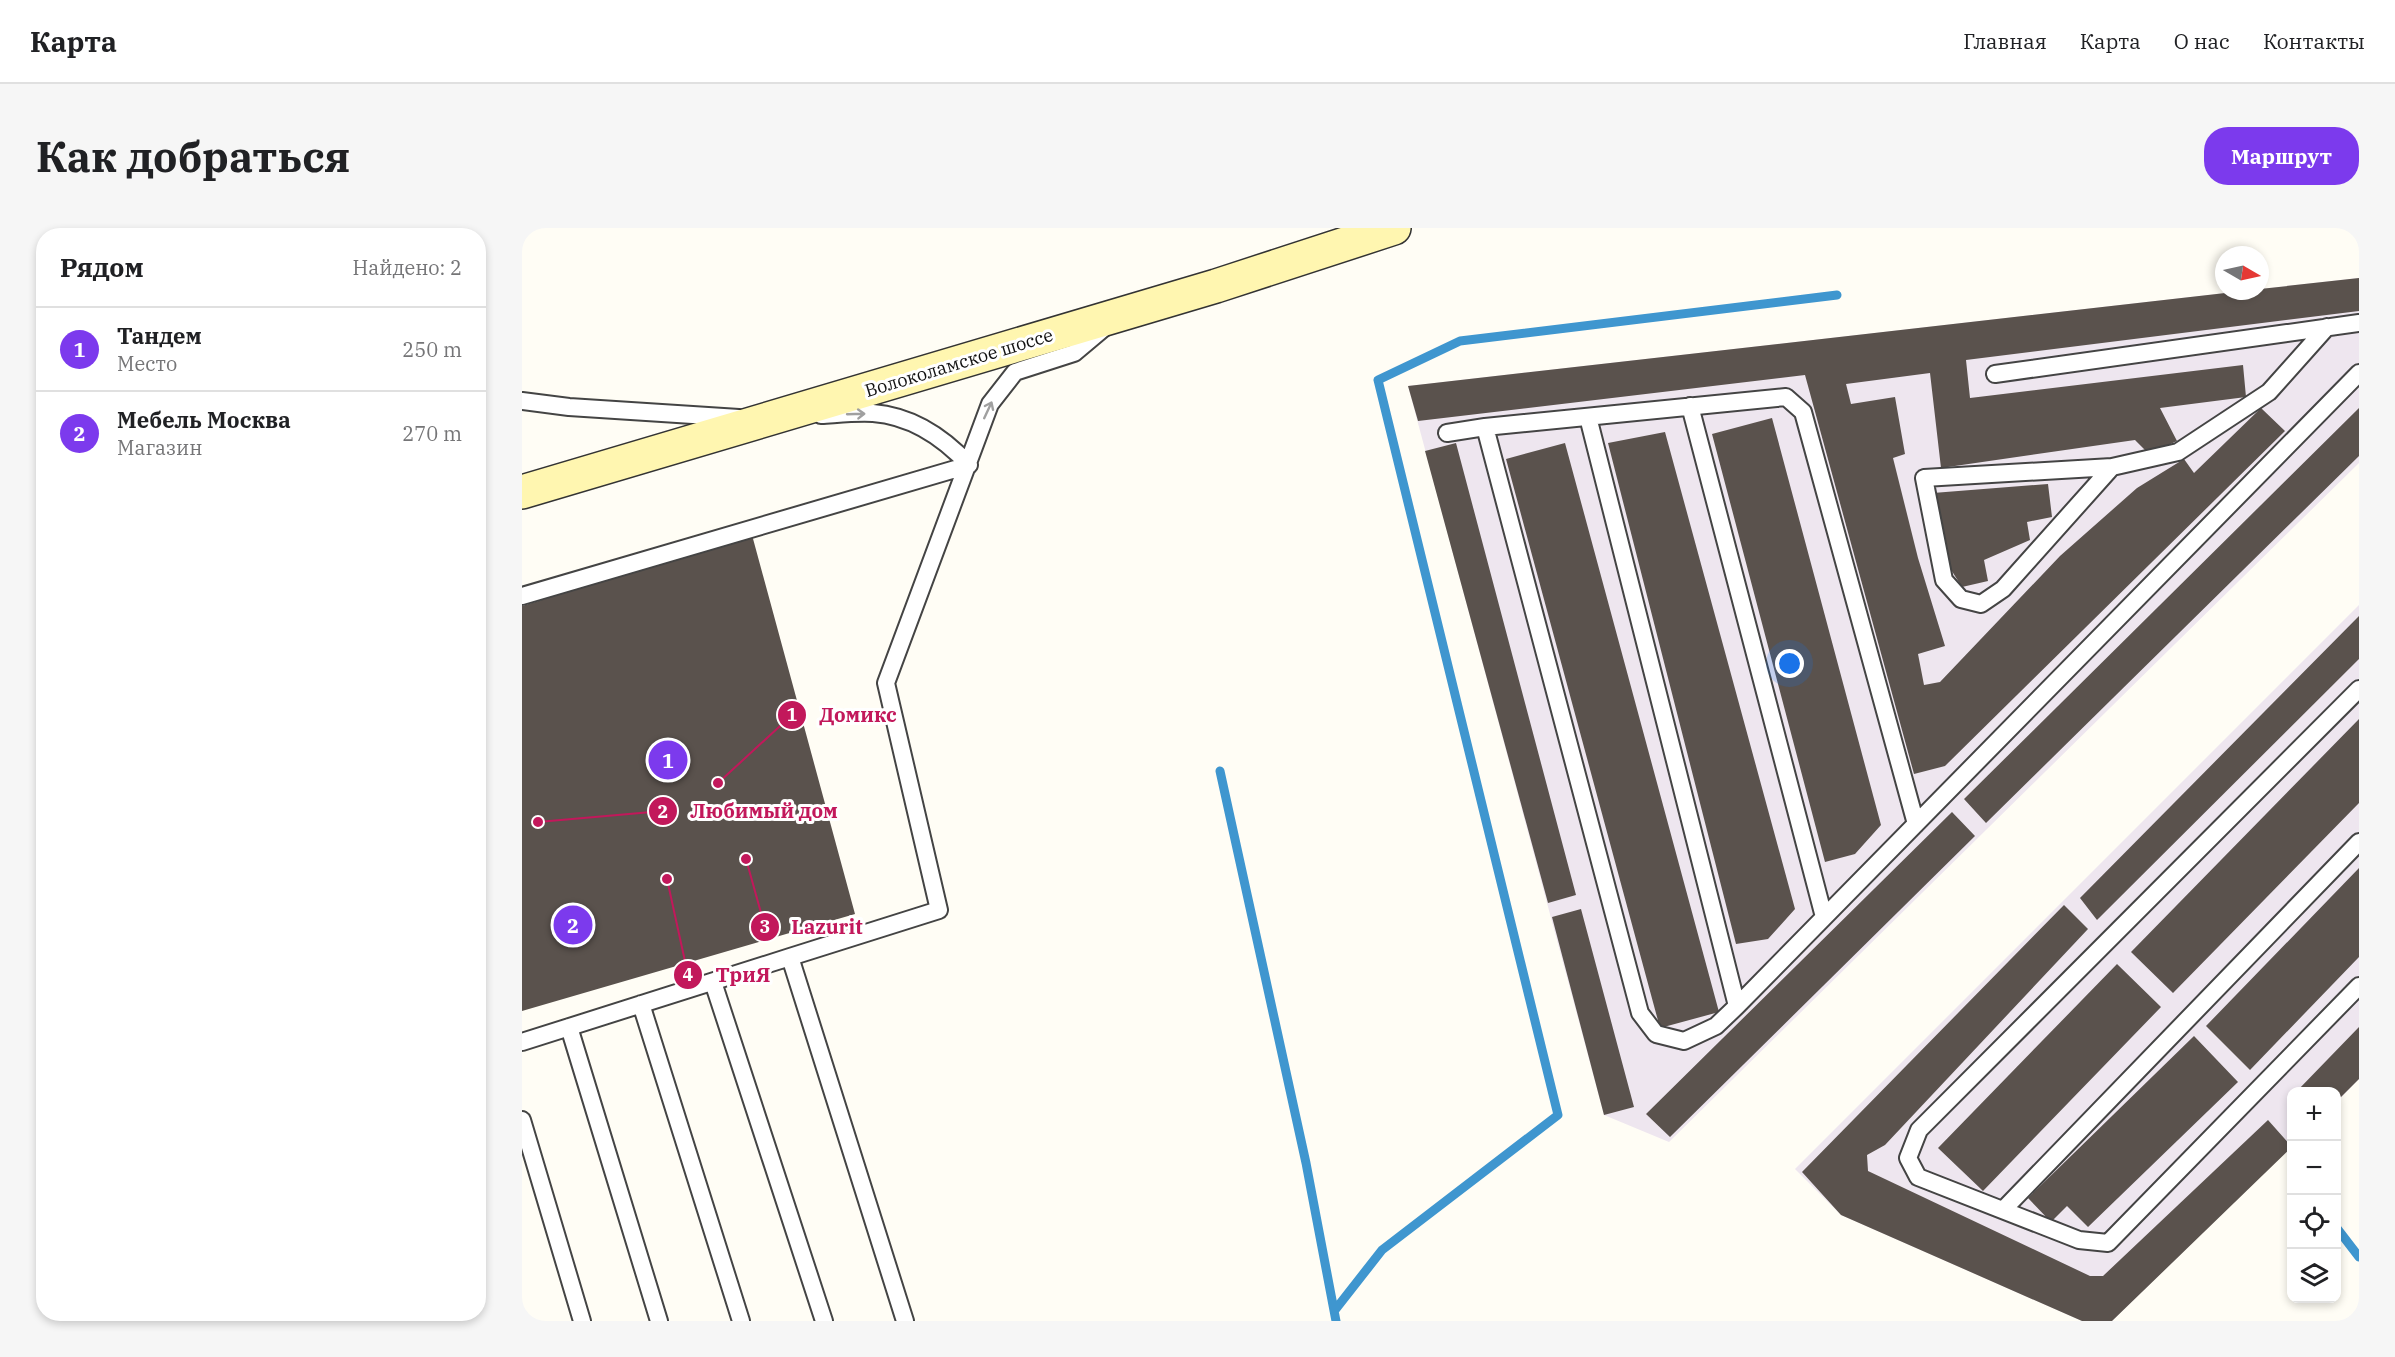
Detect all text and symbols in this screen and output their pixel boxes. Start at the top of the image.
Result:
text: Карта [30,23,117,60]
text: Главная [1963,27,2047,55]
text: Карта [2080,27,2141,55]
text: О нас [2174,27,2230,55]
text: Контакты [2263,27,2365,55]
button: Маршрут [2204,127,2359,185]
text: Как добраться [36,129,350,184]
north arrow [2215,246,2269,300]
text: Рядом [60,250,144,284]
text: Найдено: 2 [353,254,462,281]
text: Тандем [117,321,202,350]
street label: Волоколамское шоссе [862,323,1056,402]
text: 1 [74,336,86,363]
text: 250 m [402,336,462,363]
text: Место [117,350,177,377]
one-way arrow [983,401,995,419]
text: Мебель Москва [117,405,291,434]
one-way arrow [845,408,865,419]
text: 2 [74,420,86,447]
text: 270 m [402,420,462,447]
text: Магазин [117,434,202,461]
your location [1775,649,1804,678]
callout: Домикс [777,696,909,734]
text: Домикс [819,701,897,728]
text: 1 [787,703,798,726]
pin: 1 [648,738,688,782]
callout: Любимый дом [648,792,850,830]
text: Любимый дом [690,797,838,824]
text: 2 [658,800,668,823]
pin: 2 [554,902,592,948]
callout: Lazurit [750,908,875,946]
text: Lazurit [791,913,863,940]
text: 3 [760,915,770,938]
callout: ТриЯ [673,956,783,994]
text: ТриЯ [715,961,771,988]
text: 4 [683,963,694,986]
map controls [2287,1087,2341,1303]
button: + [2287,1087,2341,1141]
button: − [2287,1141,2341,1195]
button: locate [2287,1195,2341,1249]
button: layers [2287,1249,2341,1303]

